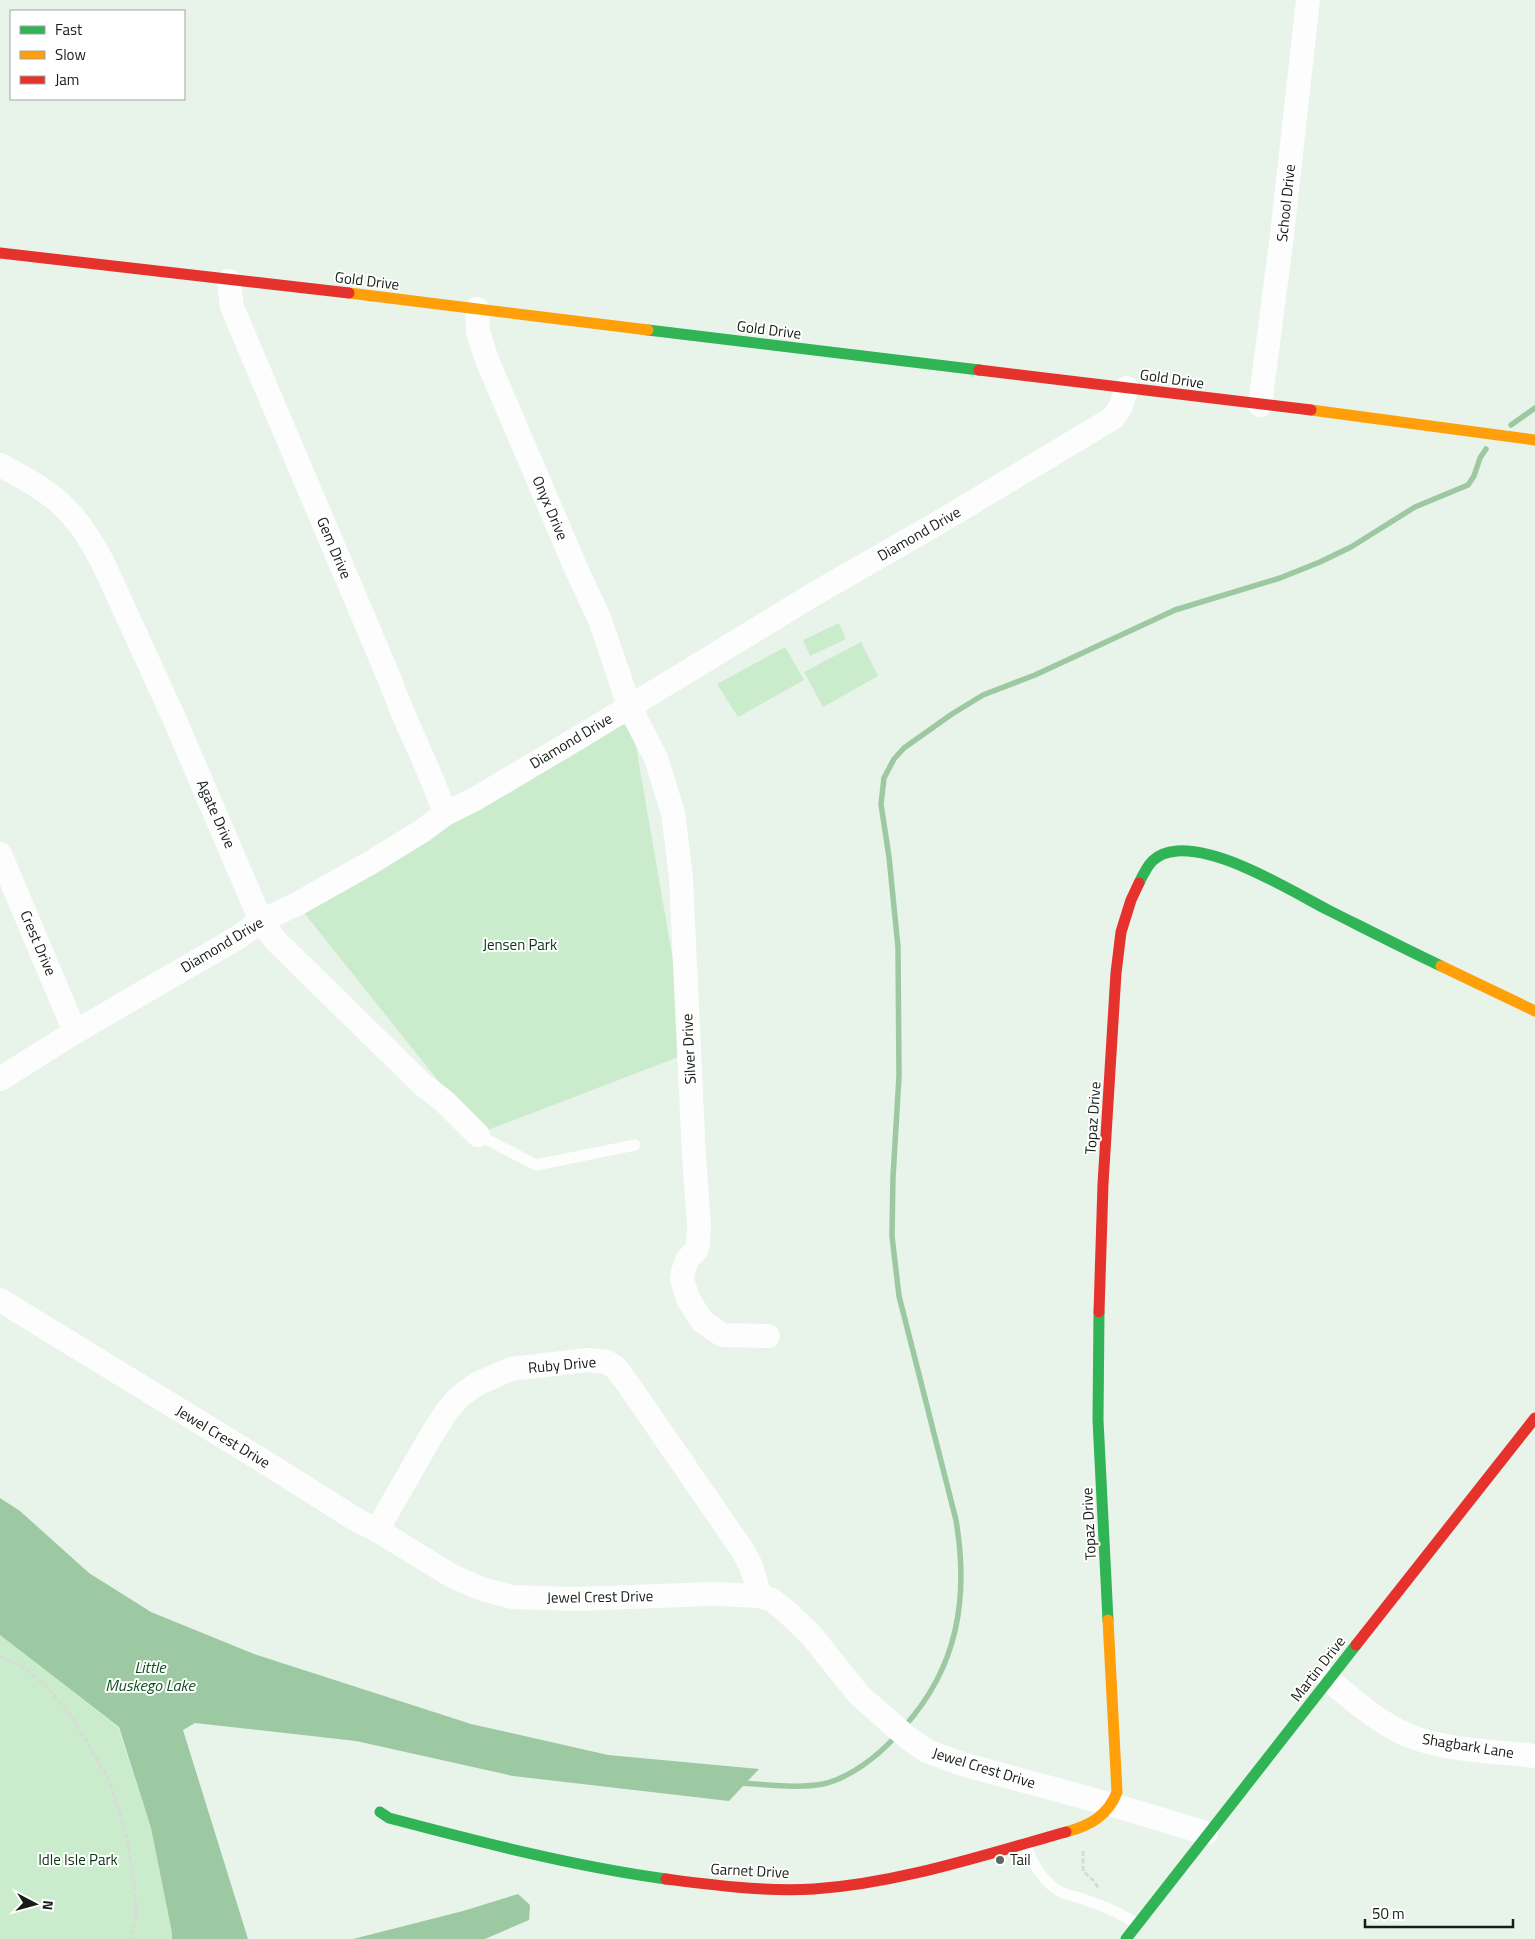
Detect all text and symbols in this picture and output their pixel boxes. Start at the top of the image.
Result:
legend [10,10,185,100]
text: Fast [55,18,83,41]
text: Slow [55,43,86,66]
text: Jam [55,68,79,91]
street label: School Drive [1270,163,1301,243]
street label: Gold Drive [334,265,401,296]
street label: Gold Drive [736,314,803,345]
street label: Gold Drive [1138,363,1206,394]
street label: Onyx Drive [527,472,574,544]
street label: Diamond Drive [873,500,965,567]
street label: Gem Drive [311,513,358,582]
street label: Diamond Drive [525,707,617,774]
street label: Agate Drive [191,776,242,852]
street label: Crest Drive [14,907,63,979]
street label: Diamond Drive [176,911,268,978]
park label: Jensen Park [483,933,557,956]
street label: Silver Drive [675,1013,702,1085]
street label: Topaz Drive [1078,1081,1107,1155]
street label: Ruby Drive [527,1350,597,1379]
street label: Jewel Crest Drive [172,1399,275,1474]
street label: Topaz Drive [1075,1487,1102,1561]
street label: Jewel Crest Drive [547,1584,653,1609]
street label: Martin Drive [1285,1631,1351,1707]
water label: Little Muskego Lake [105,1655,196,1697]
street label: Shagbark Lane [1420,1727,1516,1764]
street label: Jewel Crest Drive [930,1741,1038,1794]
park label: Idle Isle Park [38,1848,118,1871]
place label: Tail [1010,1848,1031,1871]
marker: Tail [994,1854,1006,1866]
street label: Garnet Drive [710,1857,790,1884]
north arrow [10,1879,60,1929]
scale bar [1365,1896,1512,1928]
text: N [37,1899,59,1911]
text: 50 m [1372,1902,1405,1925]

